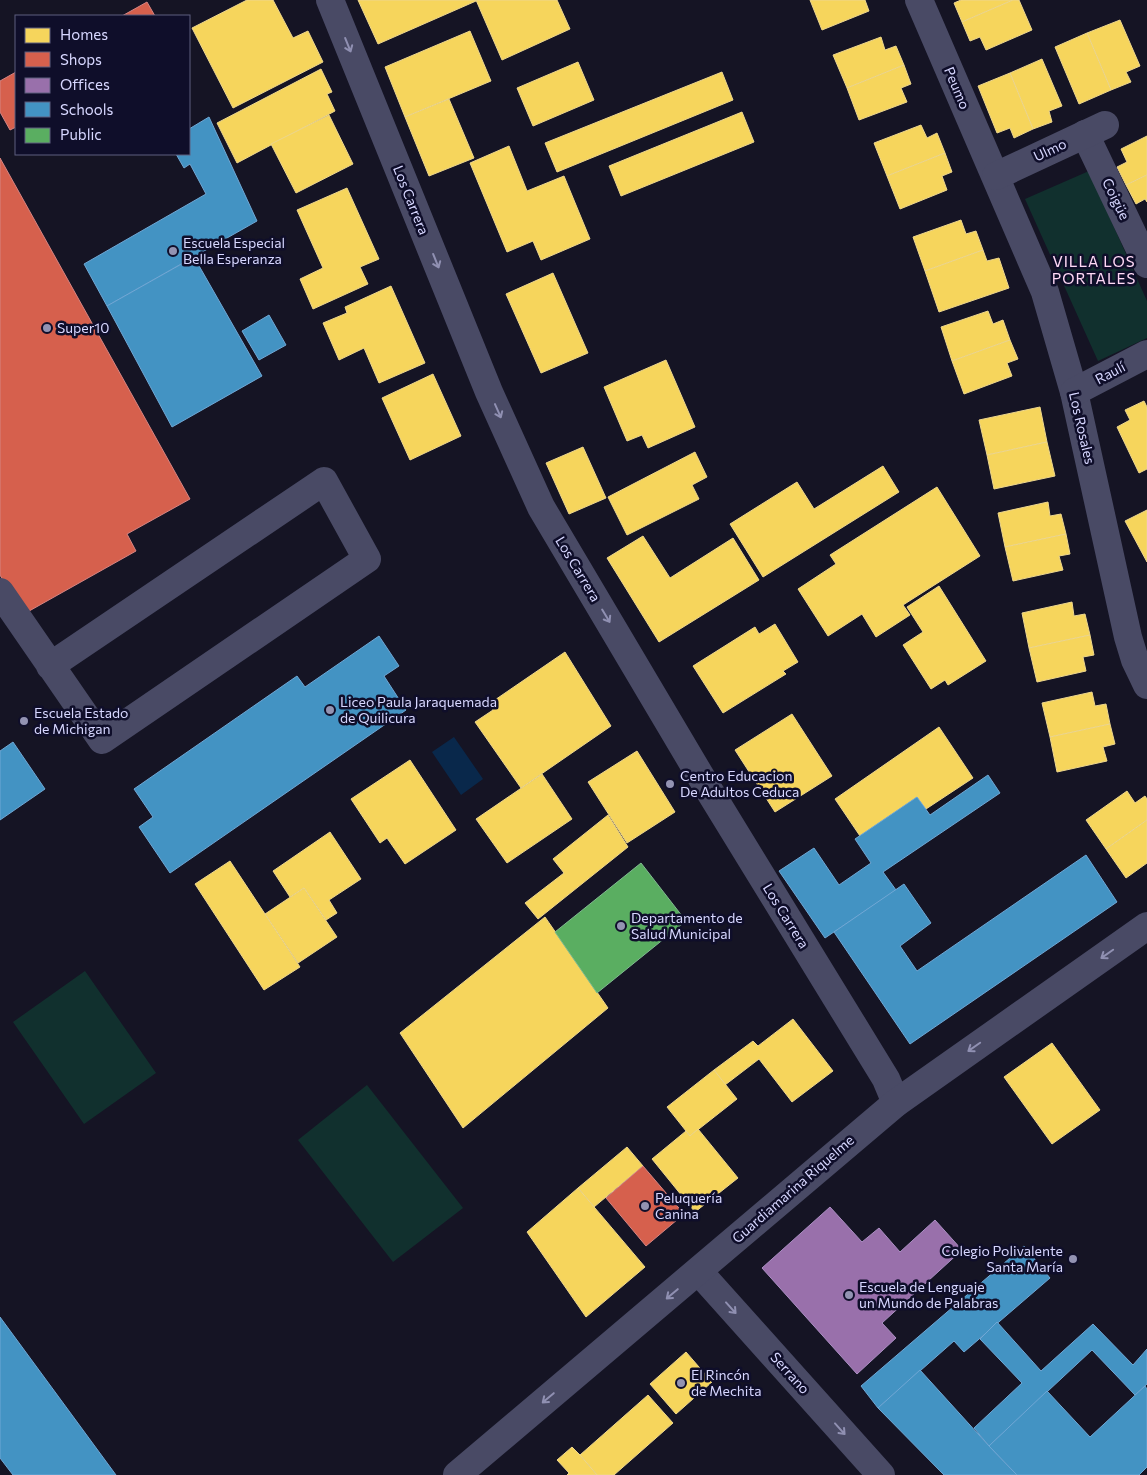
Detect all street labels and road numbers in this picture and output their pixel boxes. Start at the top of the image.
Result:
street label: Peumo [941,64,974,112]
street label: Ulmo [1031,135,1069,165]
street label: Los Carrera [390,163,433,237]
street label: Coigüe [1099,175,1134,222]
street label: Raulí [1092,357,1128,387]
street label: Los Rosales [1066,390,1099,466]
street label: Los Carrera [552,533,605,605]
street label: Los Carrera [760,880,813,951]
street label: Guardiamarina Riquelme [728,1131,857,1246]
street label: Serrano [767,1348,814,1397]

